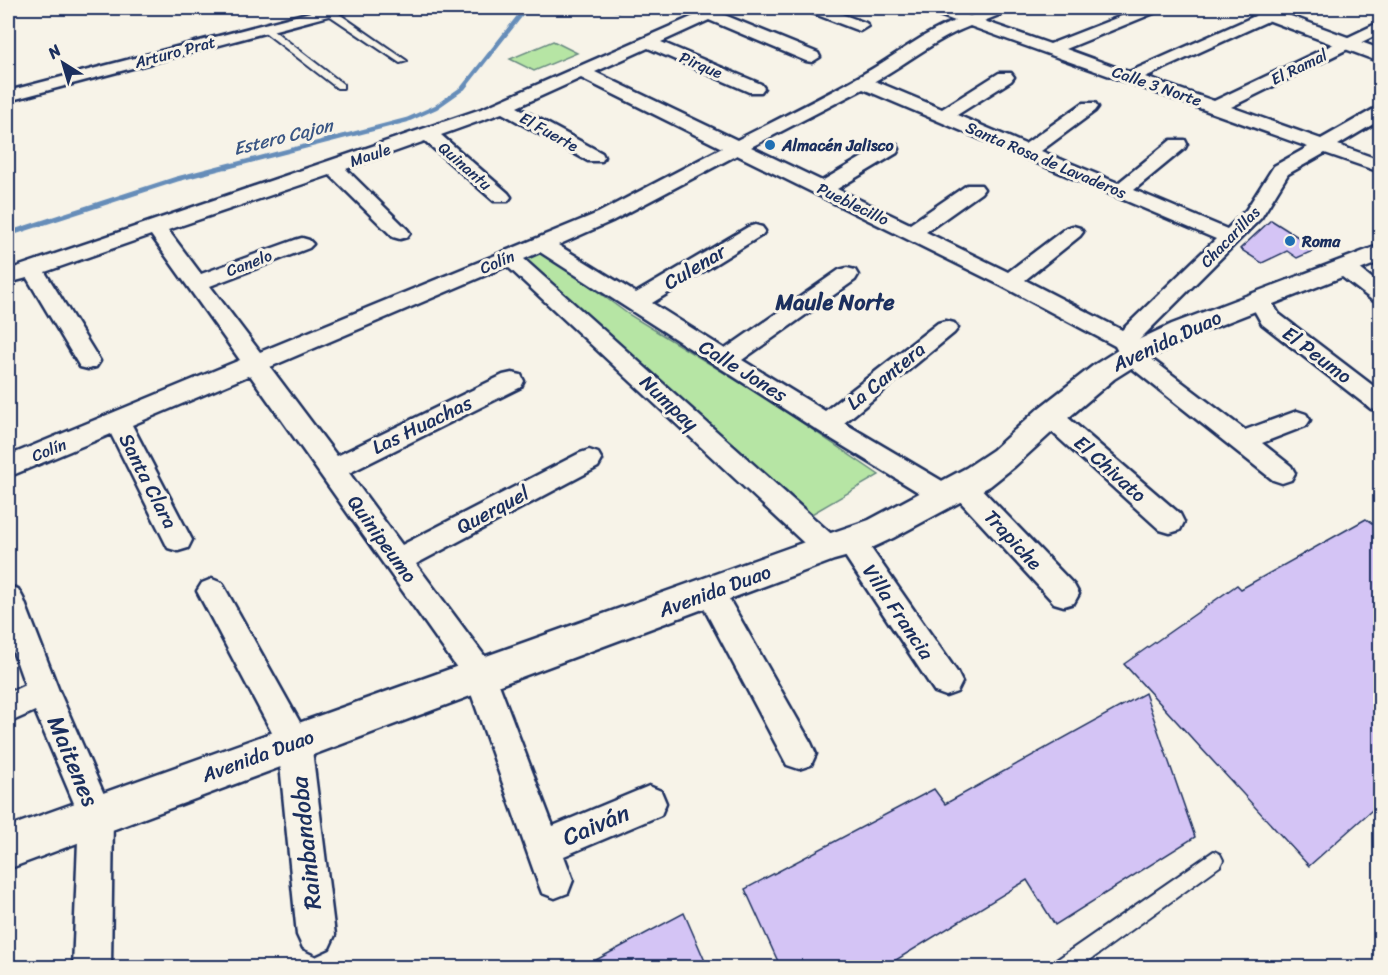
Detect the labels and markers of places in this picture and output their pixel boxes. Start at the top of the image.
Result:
place label: Almacén Jalisco [781,131,894,160]
marker: Almacén Jalisco [763,138,777,152]
place label: Roma [1301,227,1341,256]
marker: Roma [1283,234,1297,248]

